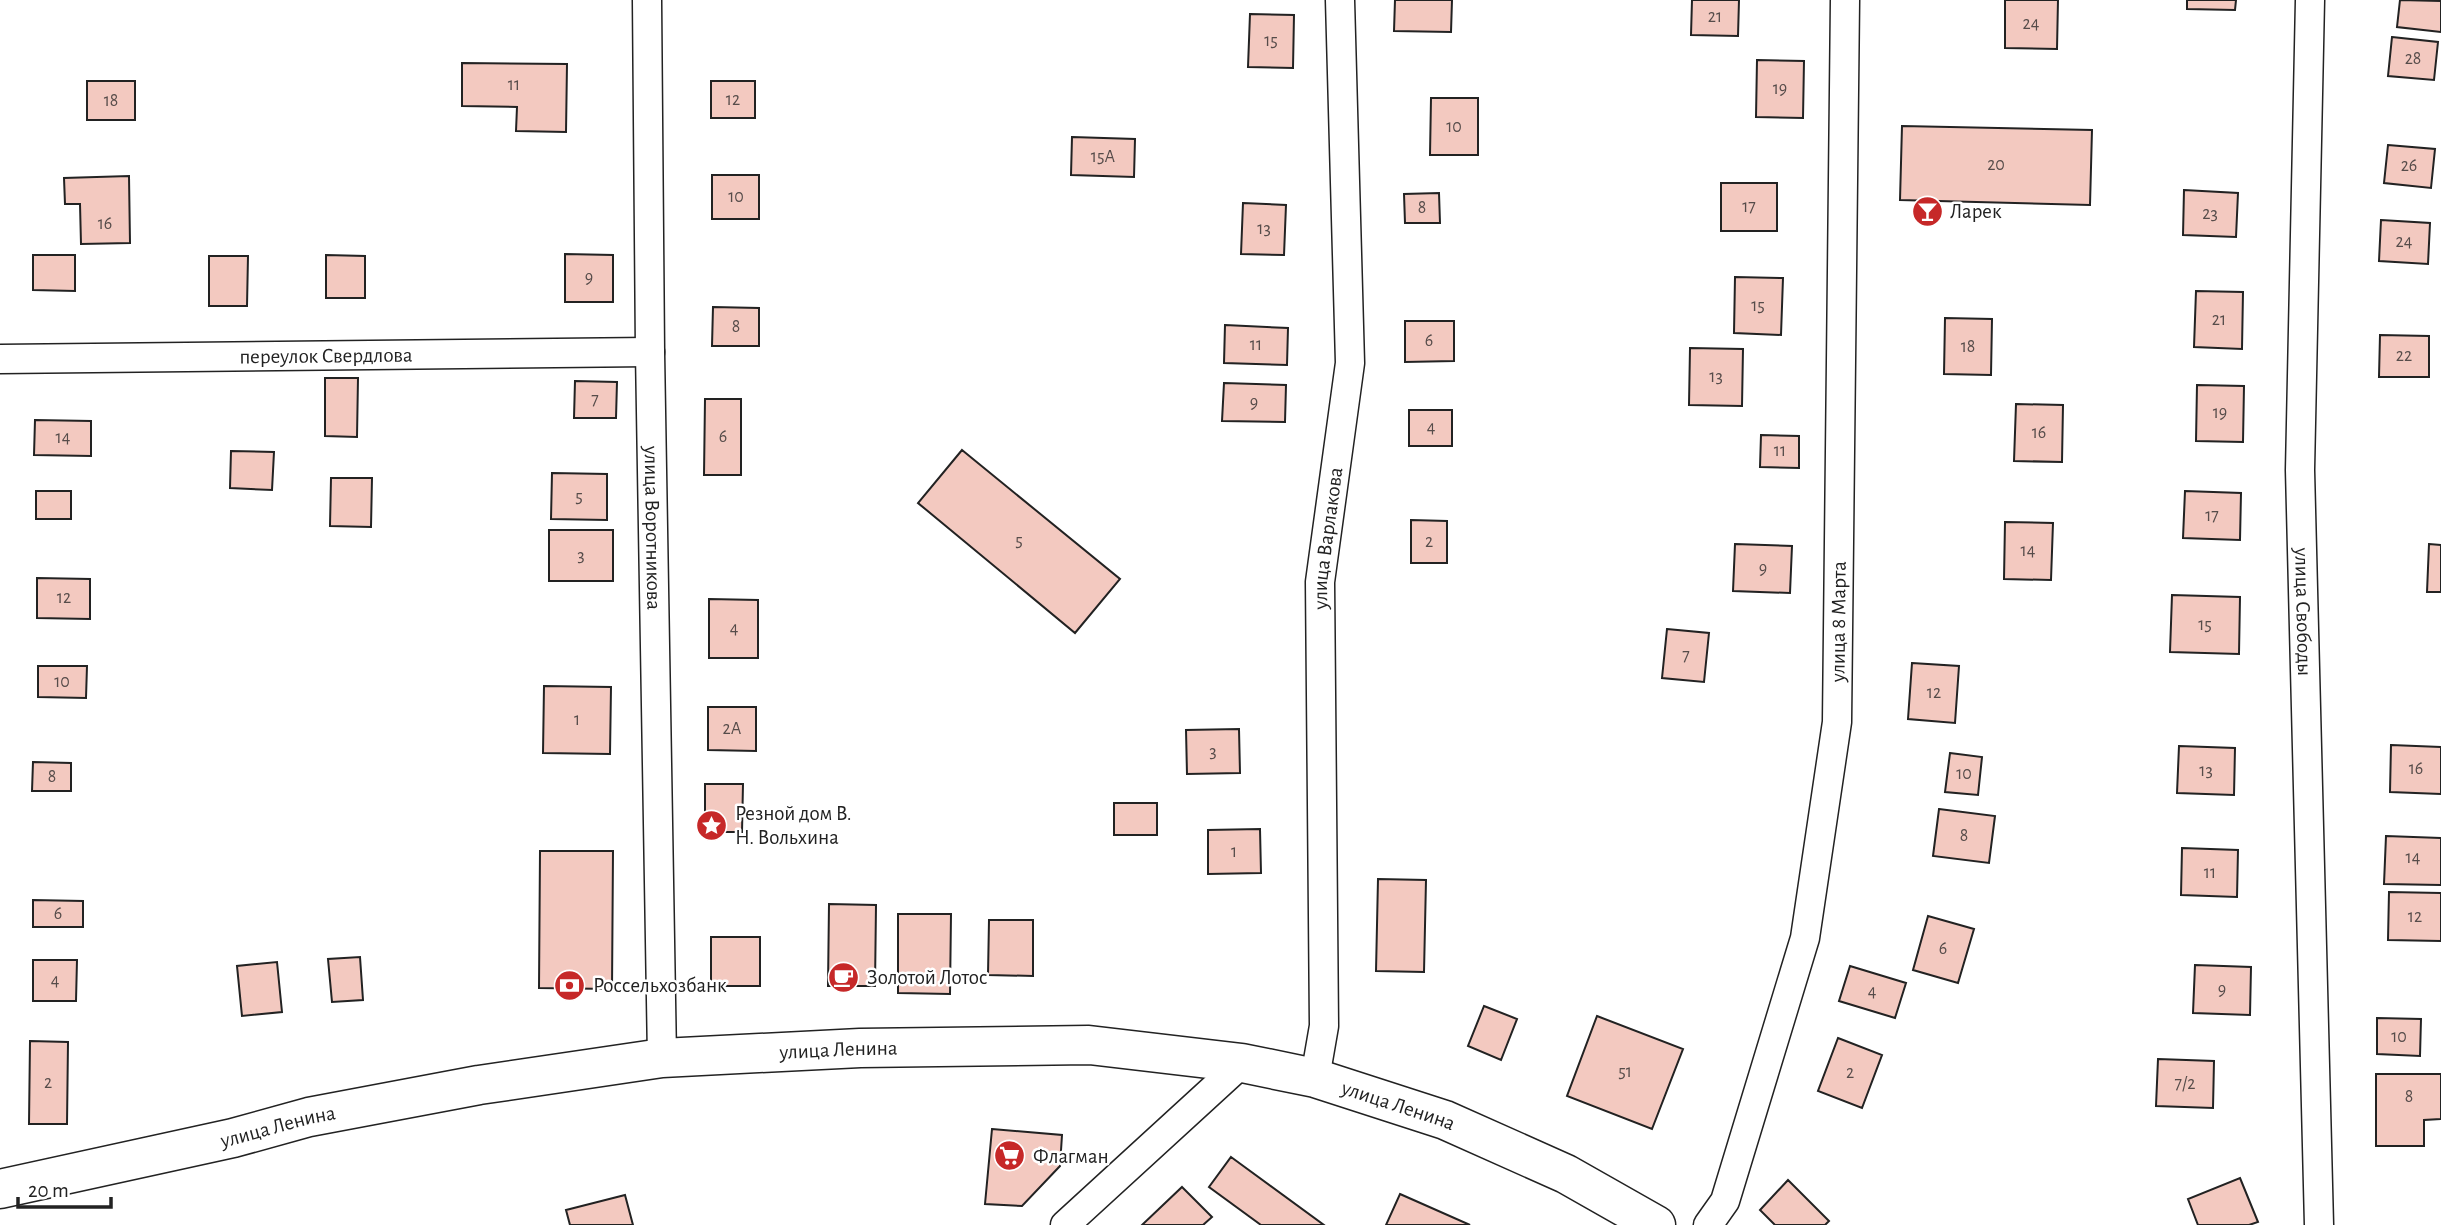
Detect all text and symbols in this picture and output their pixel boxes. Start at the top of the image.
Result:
house number: 21 [1708,8,1722,26]
house number: 24 [2023,15,2040,33]
house number: 15 [1264,32,1278,50]
house number: 28 [2405,50,2421,68]
house number: 11 [508,76,520,94]
house number: 19 [1773,80,1787,98]
house number: 12 [726,91,740,109]
house number: 18 [104,92,118,110]
house number: 10 [1446,118,1462,136]
house number: 15А [1091,148,1116,166]
house number: 20 [1987,156,2005,174]
house number: 26 [2401,157,2417,175]
house number: 10 [728,188,744,206]
bar icon: Ларек [1910,194,1944,228]
house number: 17 [1742,198,1756,216]
house number: 8 [1418,199,1426,217]
place label: Ларек [1950,201,2002,222]
house number: 23 [2202,205,2218,223]
house number: 16 [98,215,112,233]
house number: 13 [1257,220,1271,238]
house number: 24 [2396,233,2413,251]
house number: 9 [585,269,593,287]
house number: 15 [1751,297,1765,315]
house number: 21 [2212,311,2226,329]
house number: 8 [732,318,740,336]
house number: 6 [1425,332,1433,350]
house number: 11 [1250,336,1262,354]
house number: 18 [1961,338,1975,356]
street label: переулок Свердлова [239,344,413,367]
house number: 22 [2396,347,2412,365]
house number: 13 [1709,368,1723,386]
house number: 7 [591,391,599,409]
house number: 9 [1250,394,1258,412]
house number: 19 [2213,404,2227,422]
house number: 4 [1427,419,1436,437]
house number: 16 [2032,424,2046,442]
house number: 6 [719,428,727,446]
house number: 14 [56,429,71,447]
house number: 11 [1774,442,1786,460]
street label: улица Воротникова [641,445,665,611]
street label: улица Варлакова [1309,465,1346,611]
house number: 5 [575,488,583,506]
house number: 17 [2205,507,2219,525]
house number: 5 [1015,532,1023,550]
house number: 2 [1425,533,1433,551]
house number: 14 [2021,542,2036,560]
street label: улица Свободы [2291,546,2316,676]
house number: 3 [577,547,585,565]
house number: 9 [1759,560,1767,578]
street label: улица 8 Марта [1827,561,1849,683]
house number: 12 [57,589,71,607]
house number: 15 [2198,616,2212,634]
house number: 4 [730,620,739,638]
house number: 7 [1682,647,1690,665]
house number: 10 [54,673,70,691]
house number: 12 [1927,684,1941,702]
house number: 1 [574,711,580,729]
house number: 2А [723,720,742,738]
house number: 3 [1209,743,1217,761]
house number: 16 [2409,760,2423,778]
house number: 13 [2199,762,2213,780]
house number: 10 [1956,765,1972,783]
house number: 8 [48,768,56,786]
place label: Резной дом В. Н. Вольхина [735,803,852,848]
place icon: Резной дом В. Н. Вольхина [695,808,729,842]
house number: 8 [1960,827,1968,845]
house number: 1 [1231,843,1237,861]
house number: 14 [2406,849,2421,867]
house number: 11 [2204,864,2216,882]
house number: 6 [54,905,62,923]
house number: 12 [2408,908,2422,926]
house number: 6 [1939,940,1947,958]
cafe icon: Золотой Лотос [827,960,861,994]
place label: Золотой Лотос [867,967,987,988]
bank icon: Россельхозбанк [553,968,587,1002]
house number: 4 [51,972,60,990]
place label: Россельхозбанк [593,975,727,996]
house number: 9 [2218,981,2226,999]
house number: 4 [1868,983,1877,1001]
house number: 10 [2391,1028,2407,1046]
street label: улица Ленина [778,1037,898,1063]
house number: 51 [1618,1063,1632,1081]
house number: 2 [1846,1064,1854,1082]
house number: 2 [44,1074,52,1092]
house number: 7/2 [2175,1075,2195,1093]
street label: улица Ленина [1338,1077,1459,1134]
house number: 8 [2405,1088,2413,1106]
street label: улица Ленина [218,1102,338,1151]
supermarket icon: Флагман [993,1139,1027,1173]
place label: Флагман [1033,1146,1109,1167]
scale bar [18,1166,110,1210]
text: 20 m [28,1180,69,1201]

